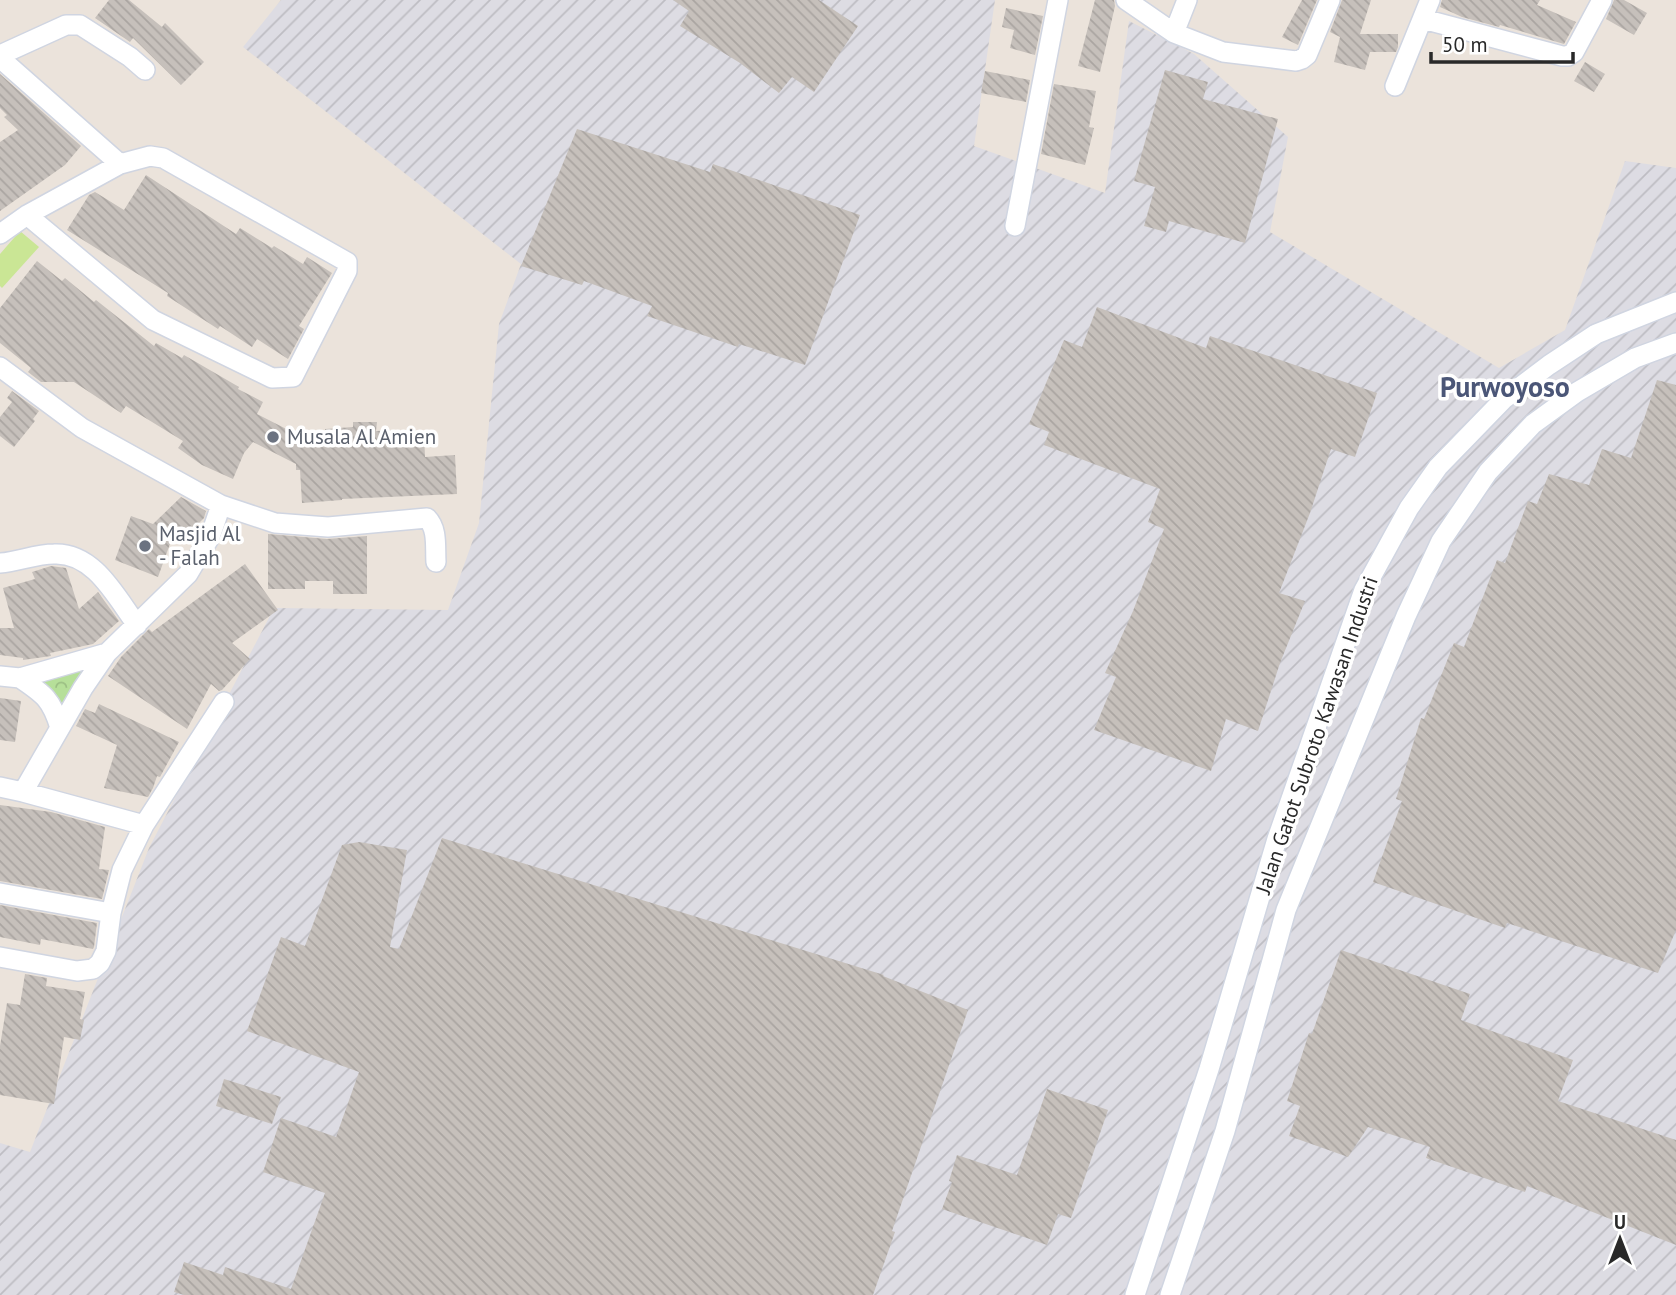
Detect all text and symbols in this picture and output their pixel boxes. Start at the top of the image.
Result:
scale bar [1431,21,1573,65]
text: 50 m [1442,31,1488,58]
district label: Purwoyoso [1440,368,1570,405]
place label: Musala Al Amien [287,423,436,450]
marker: Musala Al Amien [265,429,281,445]
place label: Masjid Al - Falah [159,520,241,571]
marker: Masjid Al - Falah [137,538,153,554]
street label: Jalan Gatot Subroto Kawasan Industri [1249,573,1384,898]
north arrow [1585,1204,1655,1274]
text: U [1614,1210,1626,1234]

